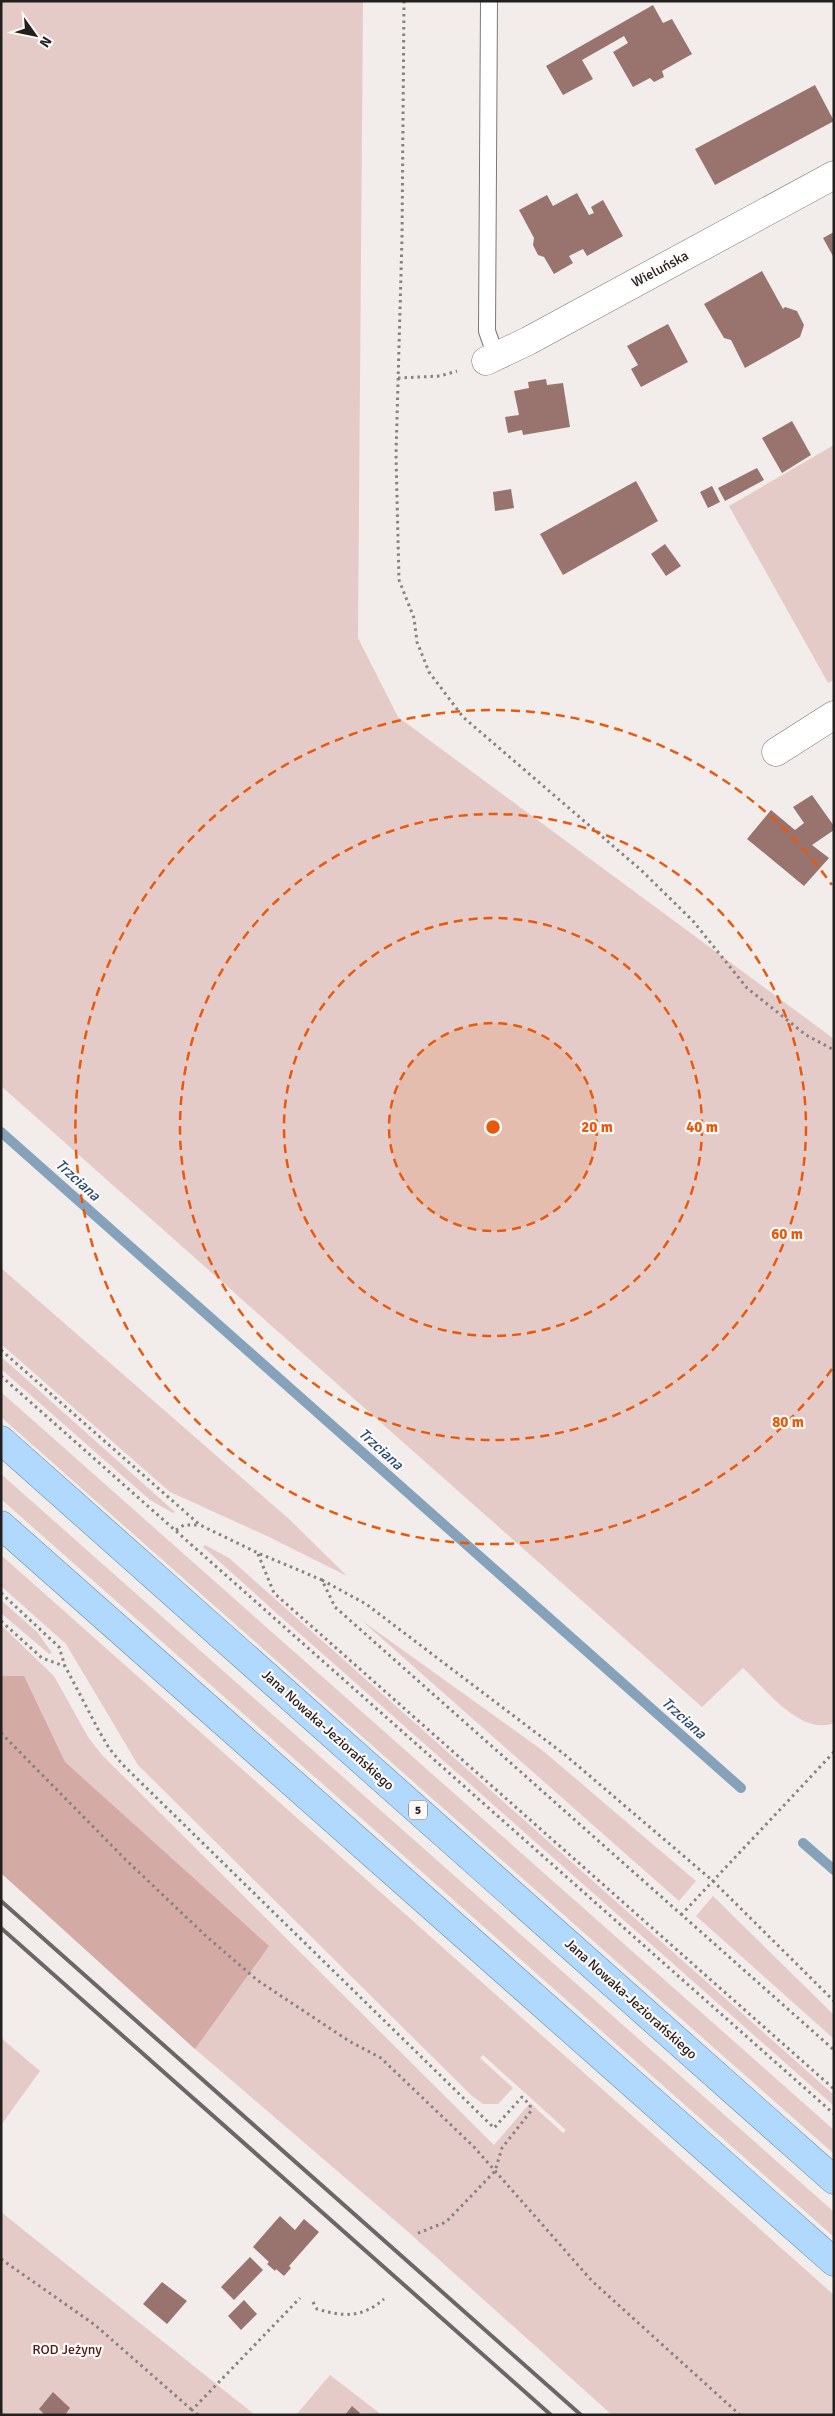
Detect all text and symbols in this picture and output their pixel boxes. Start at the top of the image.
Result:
north arrow [10,10,60,60]
text: N [36,33,55,51]
street label: Wieluńska [629,247,691,291]
centre of rings [484,1118,502,1136]
text: 20 m [581,1118,613,1136]
text: 40 m [686,1118,718,1136]
water label: Trzciana [52,1155,104,1205]
text: 60 m [771,1225,803,1243]
text: 80 m [772,1413,804,1431]
water label: Trzciana [355,1424,407,1474]
street label: Jana Nowaka-Jeziorańskiego [258,1666,398,1794]
water label: Trzciana [658,1693,710,1743]
road number: 5 [409,1800,427,1820]
street label: Jana Nowaka-Jeziorańskiego [561,1935,701,2063]
park label: ROD Jeżyny [32,2341,102,2358]

